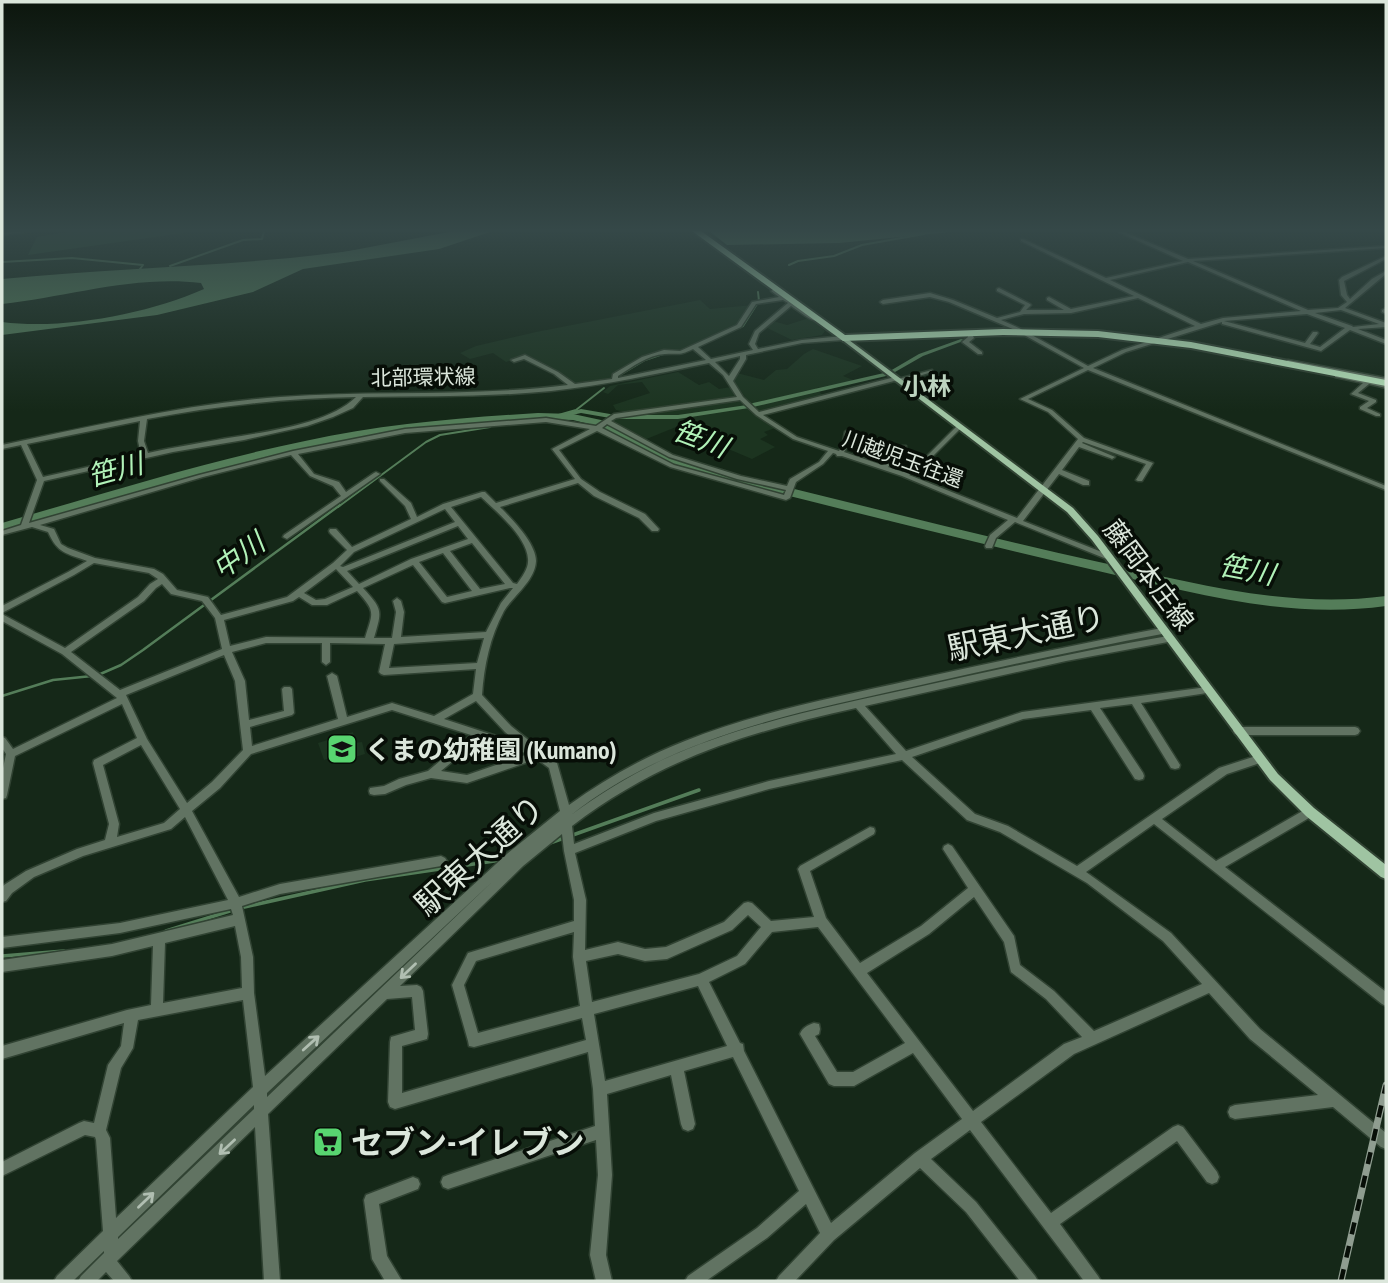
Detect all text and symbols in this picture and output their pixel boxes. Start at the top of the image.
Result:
street label: 北部環状線 [370,363,476,391]
district label: 小林 [903,371,951,402]
water label: 笹川 [668,411,737,466]
street label: 川越児玉往還 [839,425,967,493]
water label: 笹川 [83,443,150,494]
street label: 藤岡本庄線 [1097,513,1201,637]
water label: 中川 [204,522,274,586]
water label: 笹川 [1216,545,1281,593]
street label: 駅東大通り [943,595,1109,669]
school or university icon: くまの幼稚園 (Kumano) [325,732,359,766]
place label: くまの幼稚園 (Kumano) [365,733,617,766]
street label: 駅東大通り [405,786,553,924]
one-way arrow [399,962,416,979]
one-way arrow [302,1035,319,1052]
place label: セブン-イレブン [351,1121,585,1163]
supermarket icon: セブン-イレブン [311,1125,345,1159]
one-way arrow [219,1138,236,1155]
one-way arrow [137,1191,154,1208]

